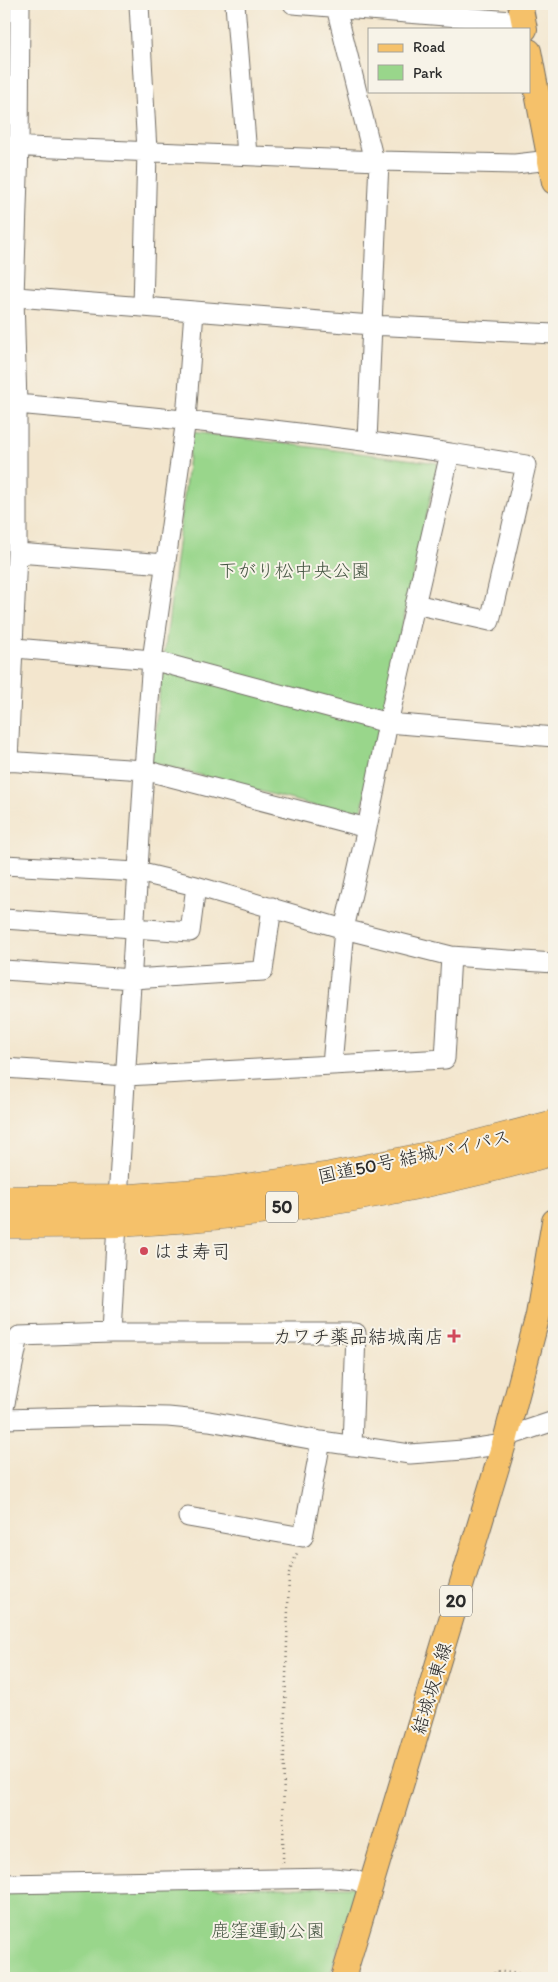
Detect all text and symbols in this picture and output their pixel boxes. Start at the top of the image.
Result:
legend [368,28,530,92]
text: Road [413,38,446,56]
text: Park [413,64,443,82]
park label: 下がり松中央公園 [218,559,370,582]
street label: 国道50号 結城バイパス [316,1125,513,1188]
road number: 50 [266,1192,298,1222]
place label: はま寿司 [154,1240,230,1263]
marker: はま寿司 [138,1245,150,1257]
place label: カワチ薬品結城南店 [273,1325,444,1348]
marker: カワチ薬品結城南店 [448,1330,460,1342]
road number: 20 [440,1585,472,1616]
street label: 結城坂東線 [407,1639,456,1737]
park label: 鹿窪運動公園 [211,1919,325,1942]

